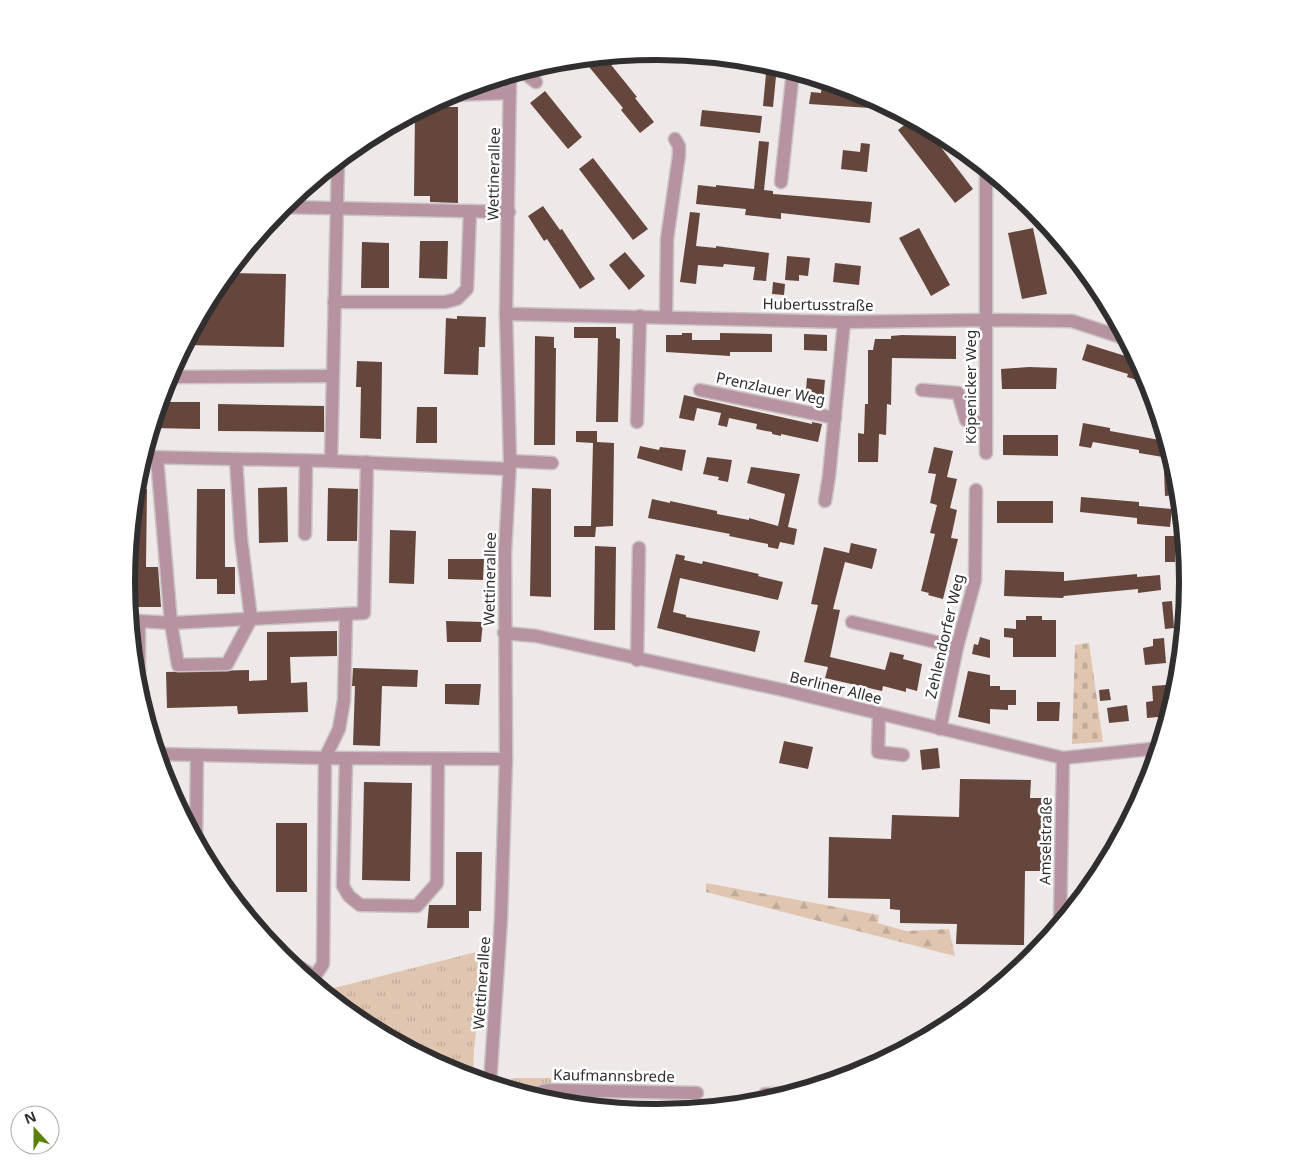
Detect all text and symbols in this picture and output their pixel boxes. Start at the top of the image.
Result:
street label: Wettinerallee [482,127,504,221]
street label: Hubertusstraße [762,293,874,315]
street label: Köpenicker Weg [960,330,980,444]
street label: Prenzlauer Weg [715,367,827,409]
street label: Wettinerallee [478,532,500,626]
street label: Zehlendorfer Weg [920,572,968,700]
street label: Berliner Allee [788,666,884,708]
street label: Amselstraße [1034,797,1056,885]
street label: Wettinerallee [468,936,494,1030]
street label: Kaufmannsbrede [553,1064,675,1086]
north arrow [10,1105,60,1155]
text: N [21,1106,39,1128]

